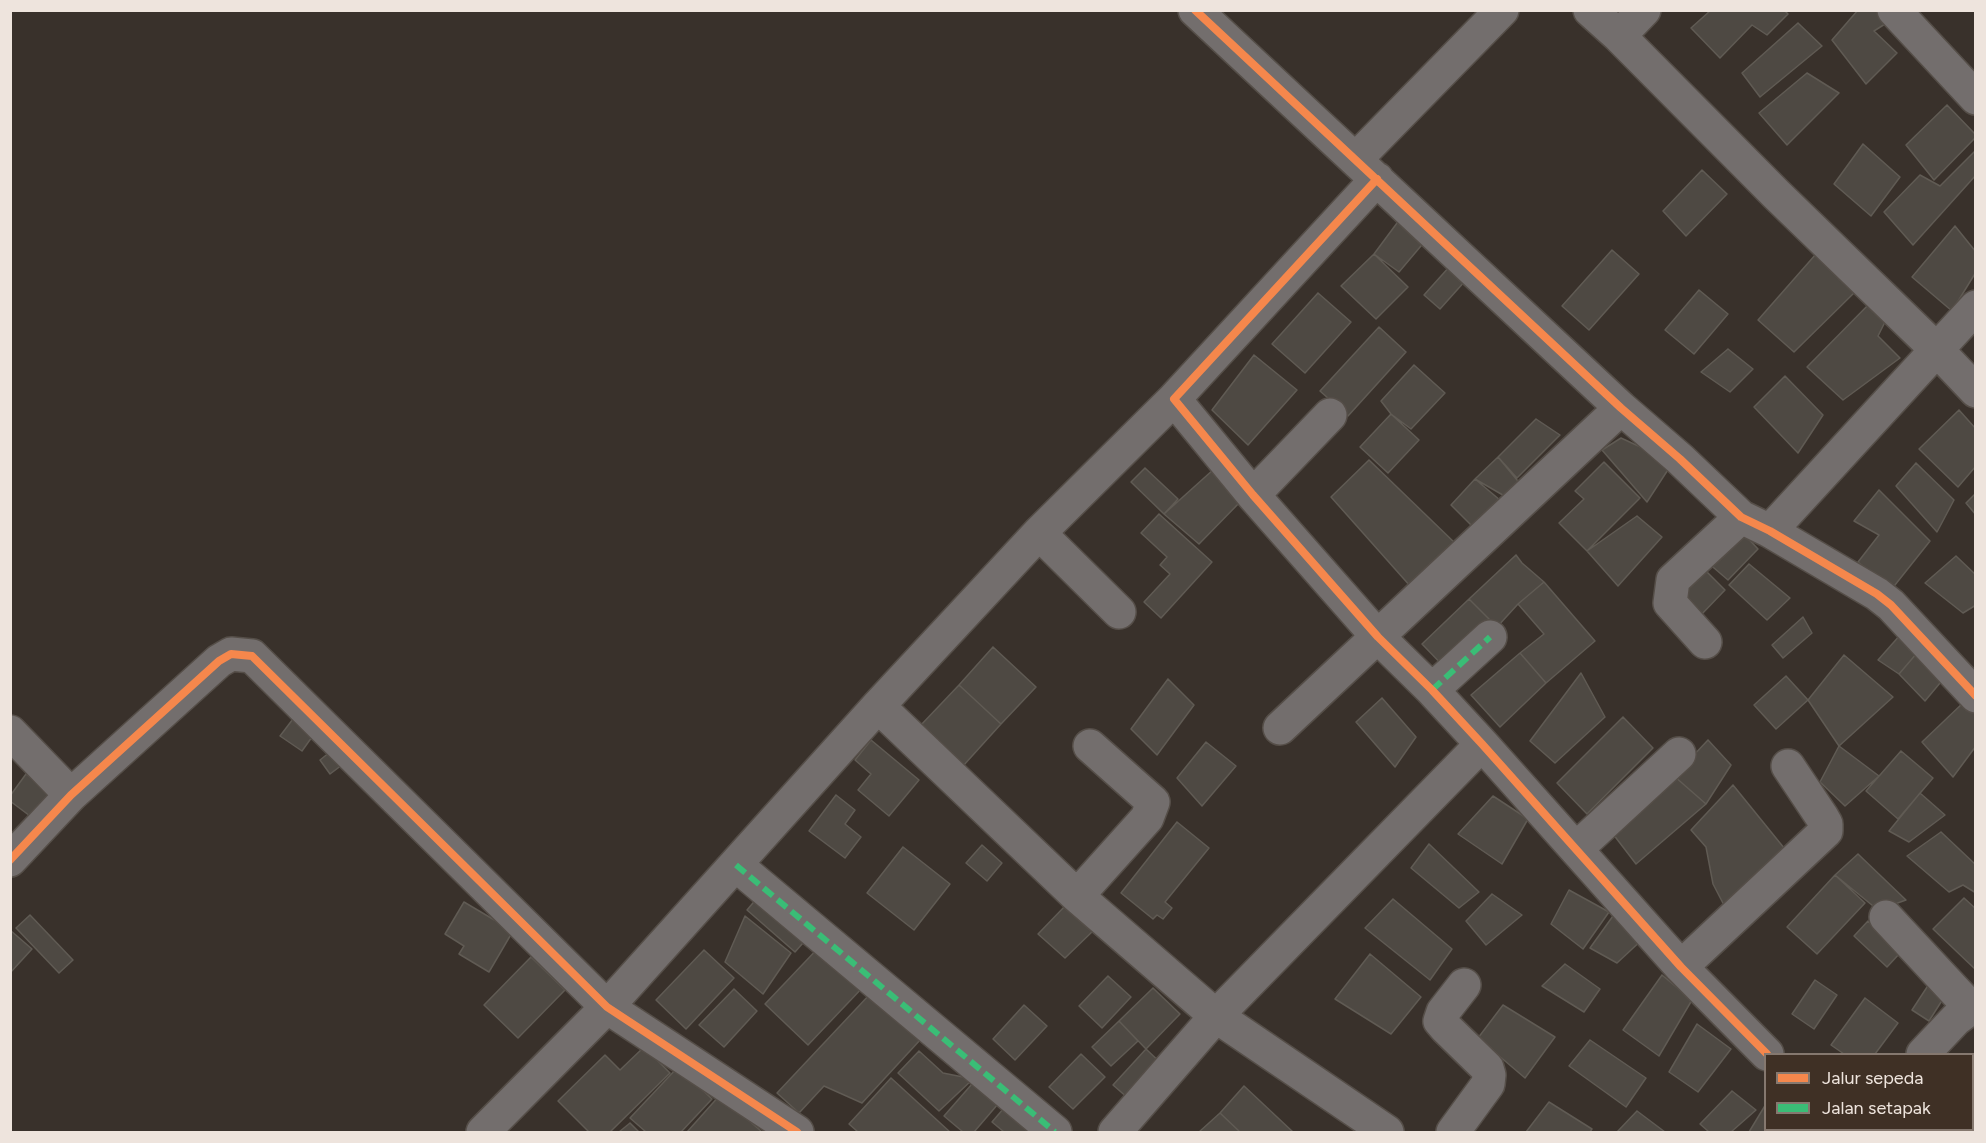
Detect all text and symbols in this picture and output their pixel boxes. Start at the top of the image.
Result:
legend [1764,1053,1974,1131]
text: Jalur sepeda [1822,1067,1923,1089]
text: Jalan setapak [1822,1097,1931,1119]

